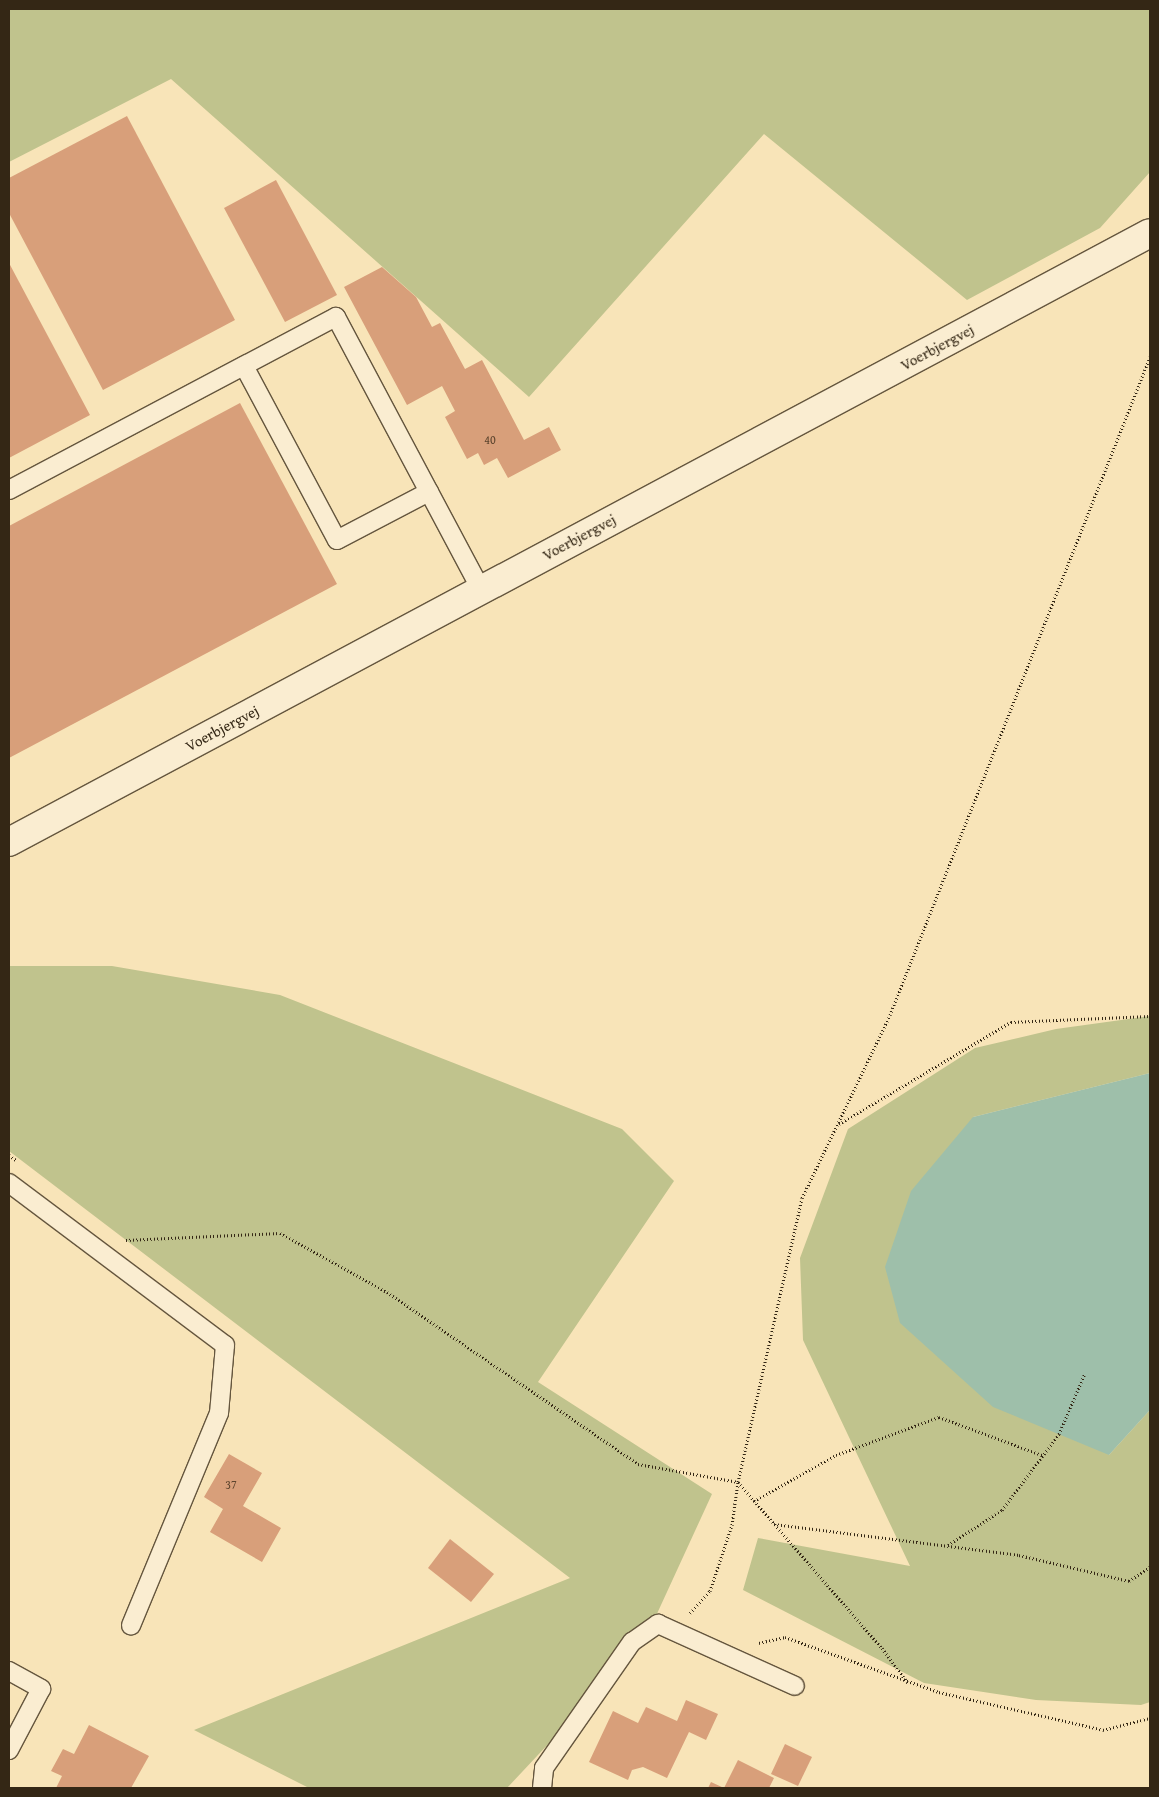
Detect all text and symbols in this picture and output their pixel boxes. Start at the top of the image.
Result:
street label: Voerbjergvej [897,320,977,374]
house number: 40 [484,433,496,447]
street label: Voerbjergvej [539,510,619,564]
street label: Voerbjergvej [182,701,262,755]
house number: 37 [225,1478,237,1492]

